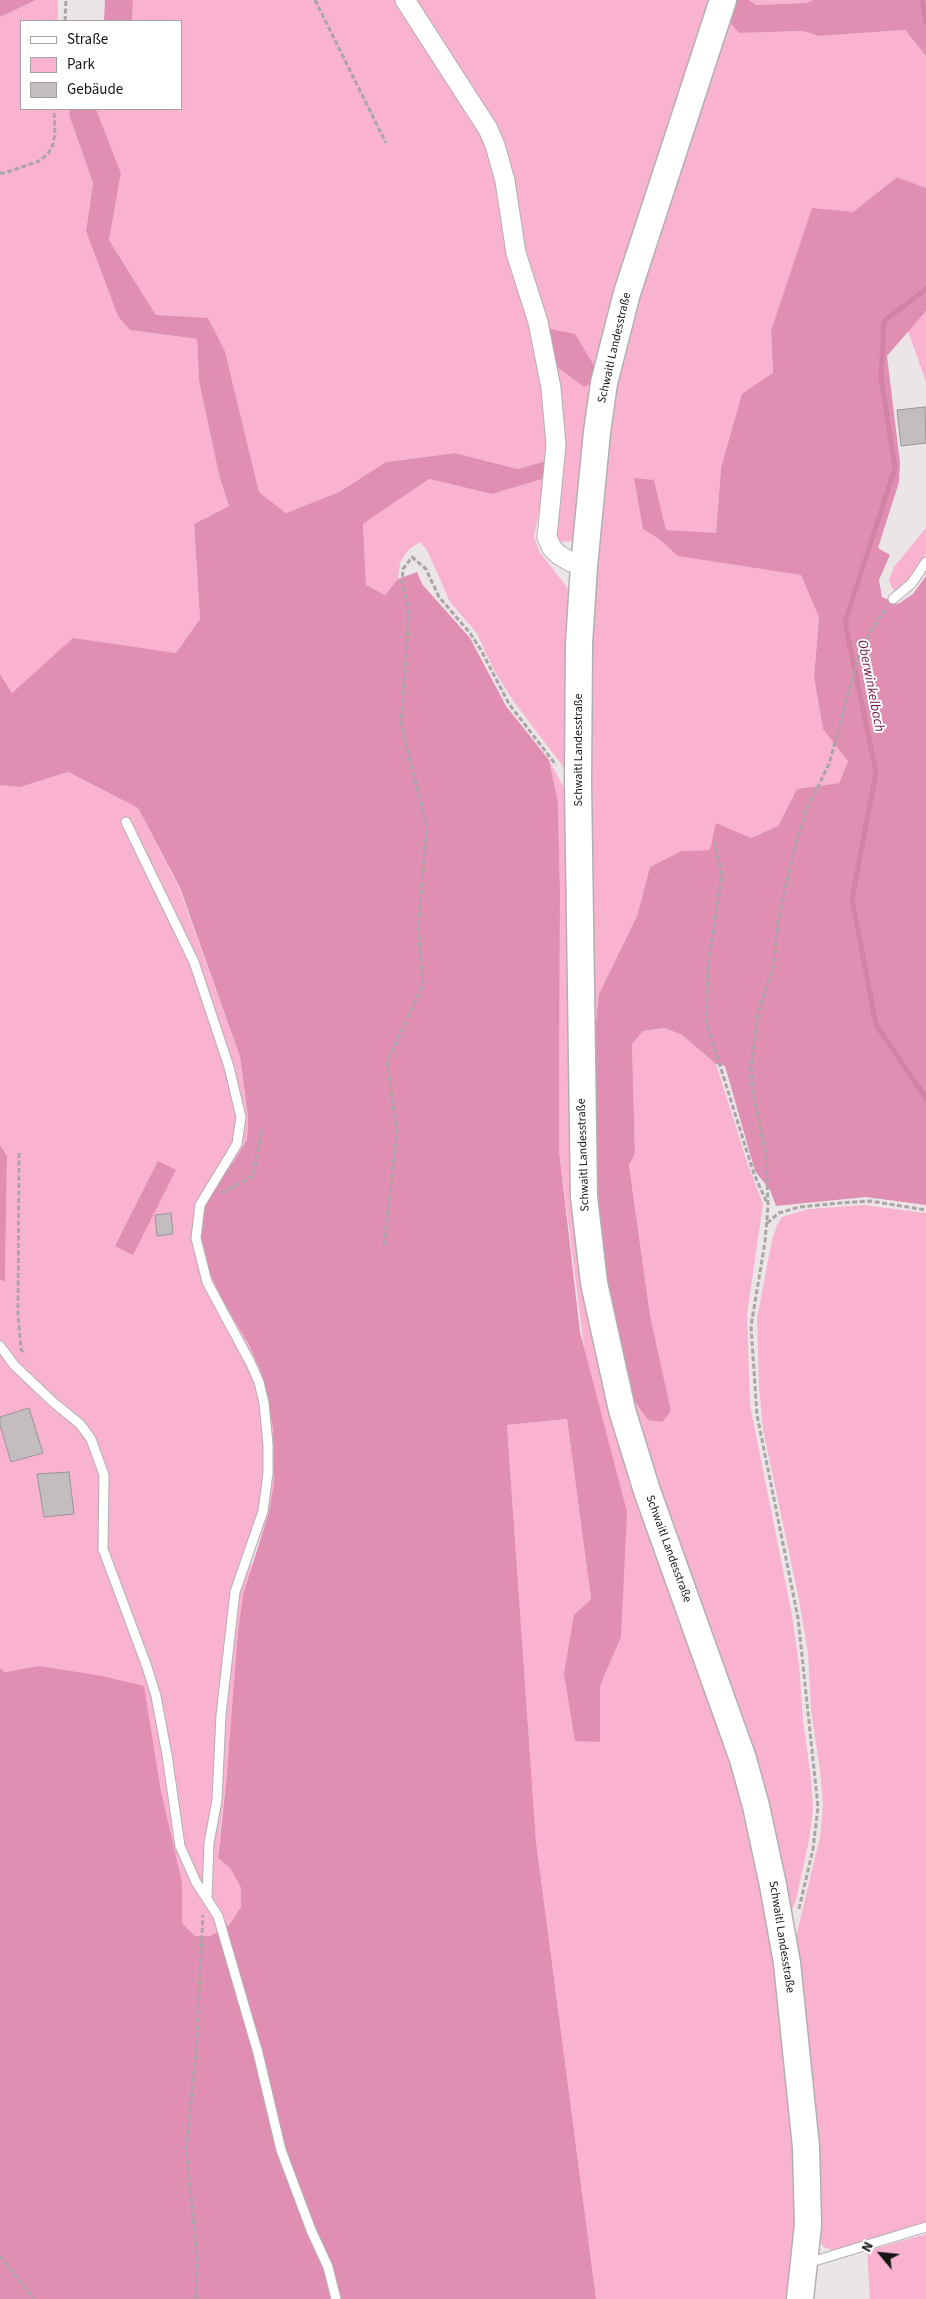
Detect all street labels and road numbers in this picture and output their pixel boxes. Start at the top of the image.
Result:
street label: Schwaitl Landesstraße [595,291,635,405]
street label: Schwaitl Landesstraße [572,693,586,807]
street label: Schwaitl Landesstraße [575,1098,593,1212]
street label: Schwaitl Landesstraße [642,1493,694,1605]
street label: Schwaitl Landesstraße [765,1880,797,1994]

